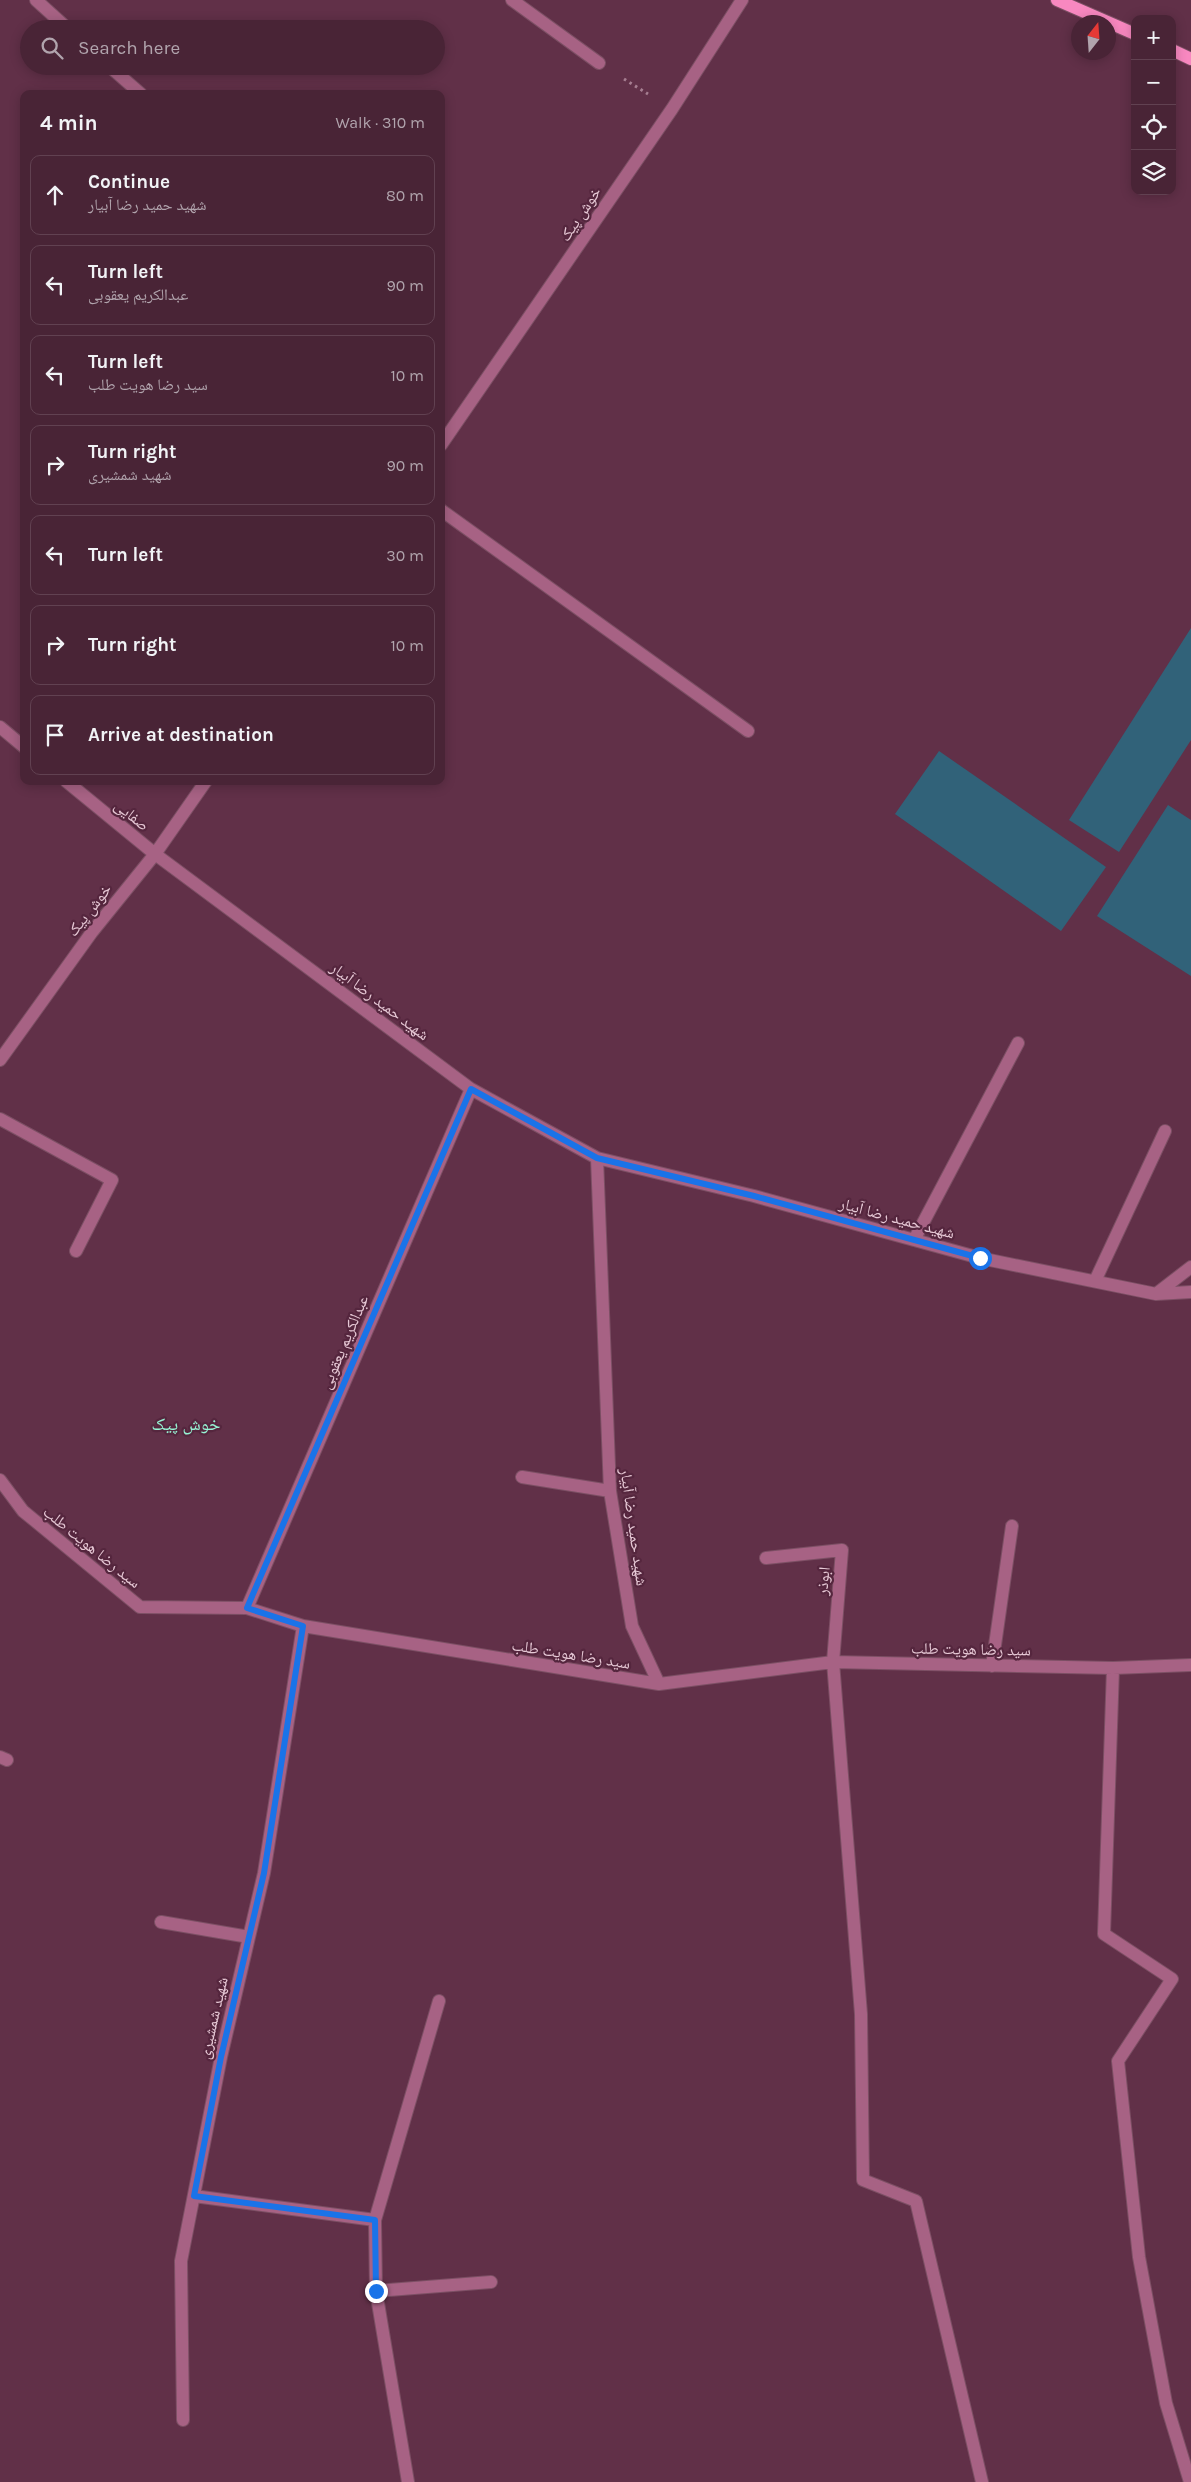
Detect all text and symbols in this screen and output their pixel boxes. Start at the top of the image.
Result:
north arrow [1071,15,1116,60]
map controls [1131,15,1176,195]
button: + [1131,15,1176,60]
search box [20,20,445,75]
icon: search [38,34,66,62]
text: Search here [78,37,180,59]
button: − [1131,60,1176,105]
button: locate [1131,105,1176,150]
text: 4 min [40,111,98,135]
text: Walk · 310 m [335,113,425,132]
button: layers [1131,150,1176,195]
text: Continue [88,171,170,193]
icon: ahead [41,181,69,209]
street label: خوش پیک [555,183,606,245]
text: 80 m [386,186,424,205]
text: شهید حمید رضا آبیار [88,195,207,214]
text: Turn left [88,261,163,283]
icon: left [41,271,69,299]
text: 90 m [386,276,424,295]
text: عبدالکریم یعقوبی [88,285,188,304]
text: Turn left [88,351,163,373]
icon: left [41,361,69,389]
text: 10 m [390,366,424,385]
text: سید رضا هویت طلب [88,375,208,394]
text: Turn right [88,441,177,463]
icon: right [41,451,69,479]
text: 90 m [386,456,424,475]
text: شهید شمشیری [88,465,172,484]
icon: left [41,541,69,569]
text: Turn left [88,544,163,566]
text: 30 m [386,546,424,565]
icon: right [41,631,69,659]
text: Turn right [88,634,177,656]
text: 10 m [390,636,424,655]
icon: arrive [41,721,69,749]
text: Arrive at destination [88,724,274,746]
street label: صفایی [110,795,153,836]
street label: خوش پیک [63,880,116,941]
street label: شهید حمید رضا آبیار [326,957,433,1044]
street label: شهید حمید رضا آبیار [836,1193,957,1243]
route start [969,1247,992,1270]
street label: عبدالکریم یعقوبی [316,1292,373,1392]
district label: خوش پیک [151,1413,221,1435]
street label: شهید حمید رضا آبیار [616,1466,652,1587]
street label: سید رضا هویت طلب [39,1502,145,1592]
street label: ابوذر [812,1566,834,1597]
street label: سید رضا هویت طلب [510,1635,632,1673]
street label: سید رضا هویت طلب [911,1638,1031,1660]
street label: شهید شمشیری [194,1975,233,2061]
route end [365,2280,388,2303]

